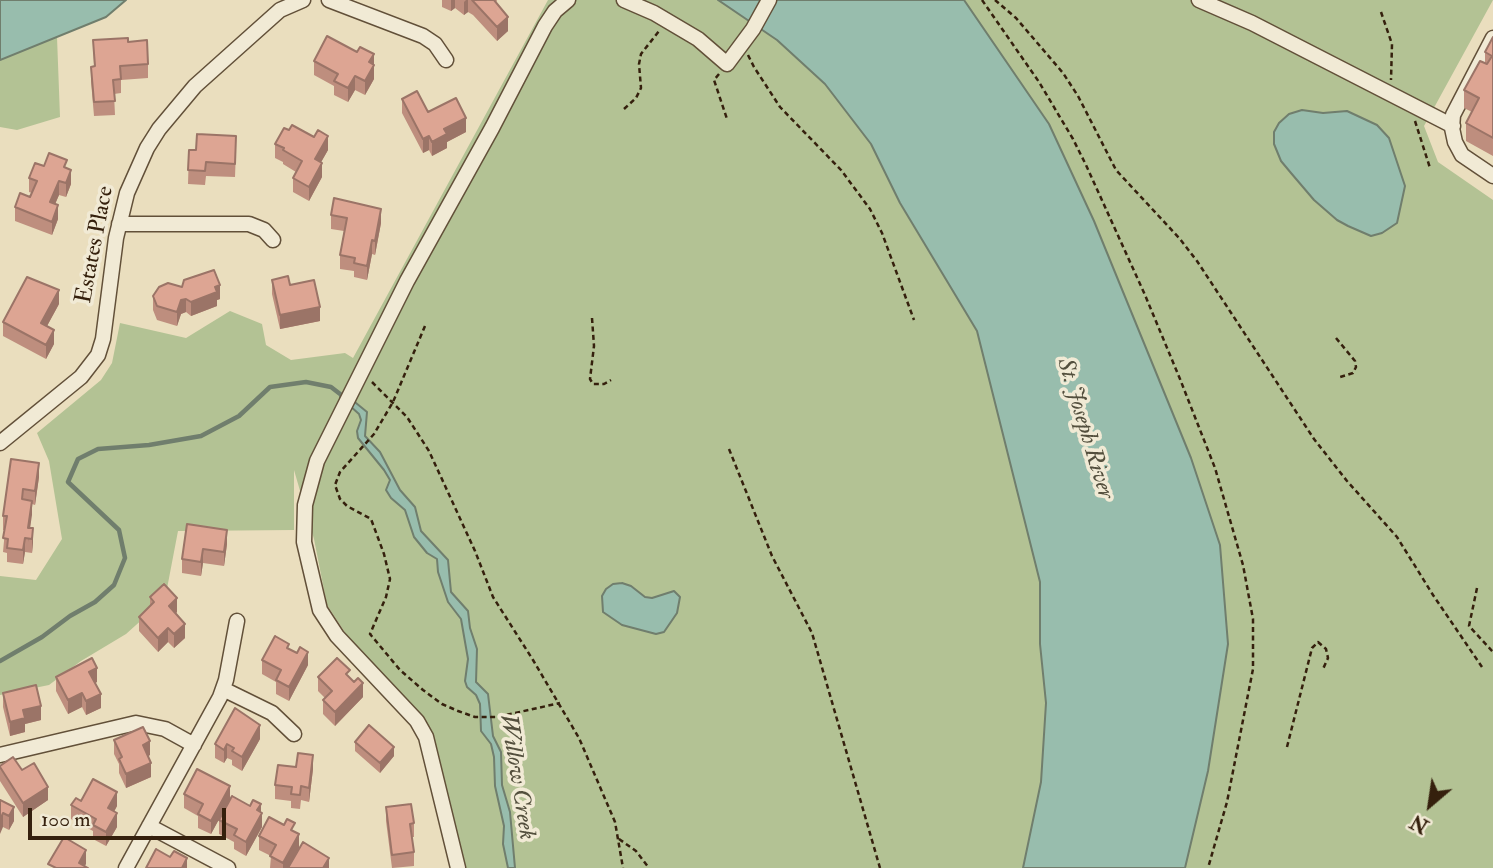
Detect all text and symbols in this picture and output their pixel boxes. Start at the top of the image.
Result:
street label: Estates Place [71,184,121,306]
water label: St. Joseph River [1049,355,1119,503]
water label: Willow Creek [492,712,540,842]
north arrow [1395,770,1465,840]
scale bar [32,794,229,838]
text: 100 m [41,806,91,833]
text: N [1407,809,1433,838]

